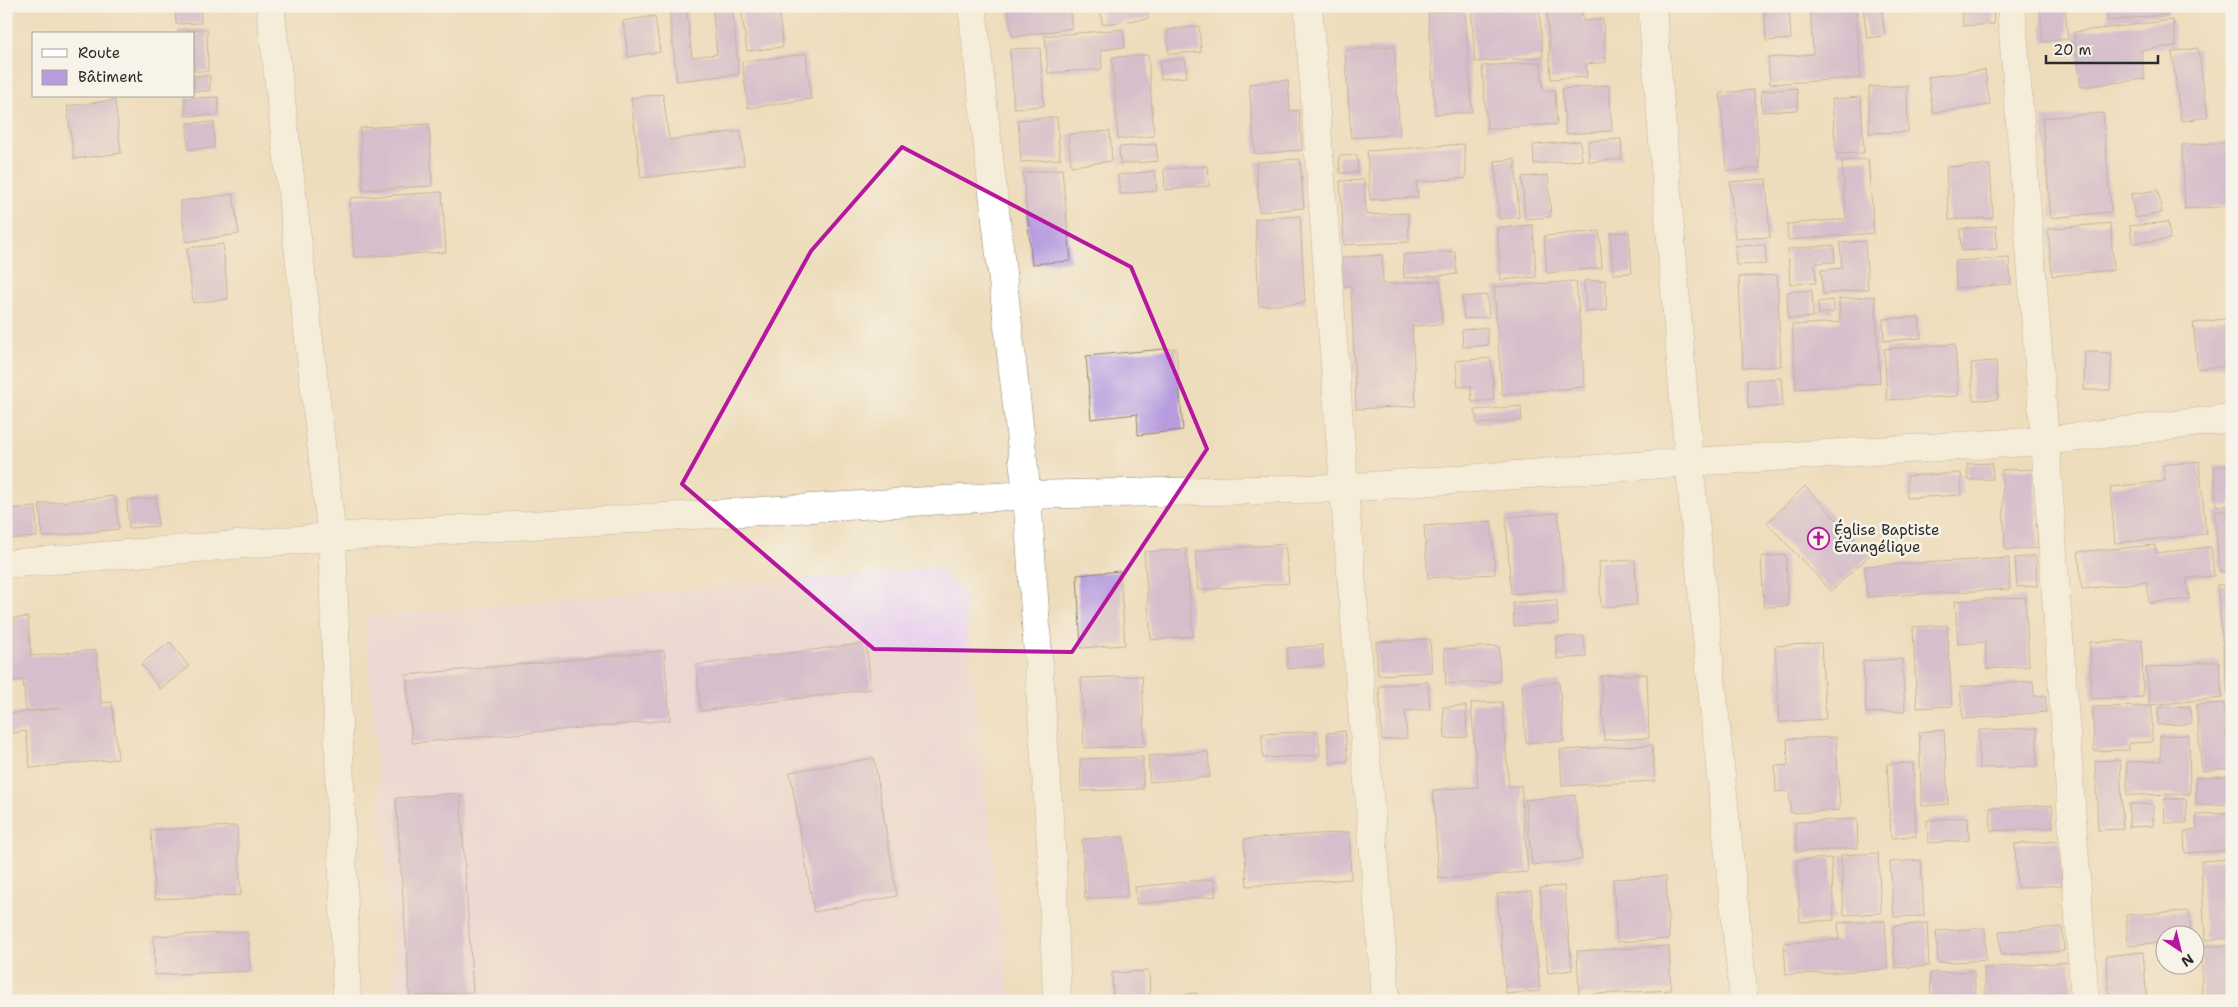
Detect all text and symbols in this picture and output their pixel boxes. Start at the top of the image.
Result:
legend [32,32,195,98]
scale bar [2046,32,2158,64]
text: 20 m [2053,40,2092,60]
text: Route [78,43,120,63]
text: Bâtiment [78,67,143,87]
place label: Église Baptiste Évangélique [1834,519,1939,557]
church icon: Église Baptiste Évangélique [1806,527,1830,551]
north arrow [2156,924,2206,974]
text: N [2178,950,2197,971]

